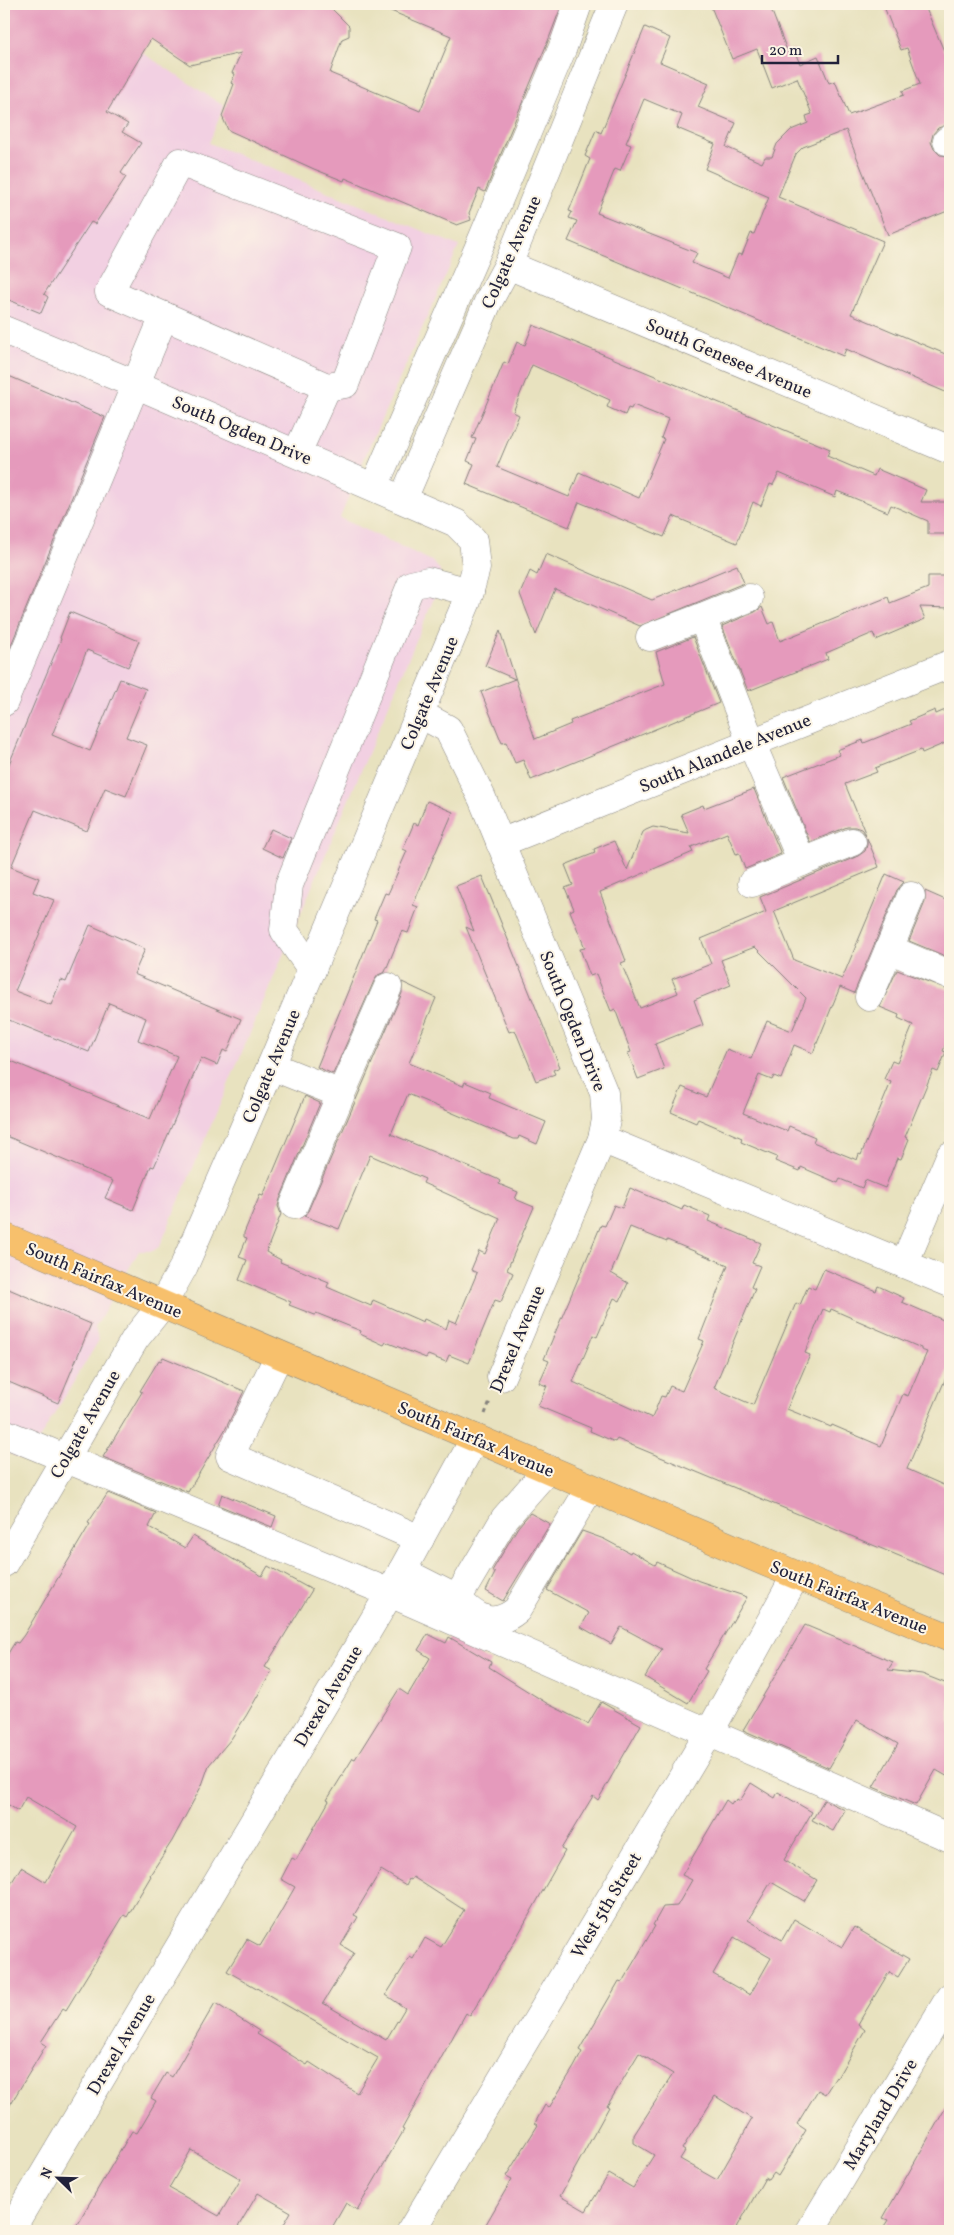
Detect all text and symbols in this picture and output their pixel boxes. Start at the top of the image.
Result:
scale bar [762,32,838,64]
text: 20 m [769,41,802,62]
street label: Colgate Avenue [476,192,549,313]
street label: South Genesee Avenue [641,313,815,406]
street label: South Ogden Drive [168,391,315,472]
street label: Colgate Avenue [395,633,466,754]
street label: South Alandele Avenue [636,708,815,800]
street label: South Ogden Drive [532,947,611,1096]
street label: Colgate Avenue [237,1006,308,1127]
street label: South Fairfax Avenue [21,1237,186,1326]
street label: Drexel Avenue [484,1282,552,1397]
street label: Colgate Avenue [45,1366,128,1484]
street label: South Fairfax Avenue [393,1396,558,1485]
street label: South Fairfax Avenue [766,1555,931,1641]
street label: Drexel Avenue [289,1641,370,1752]
street label: West 5th Street [566,1848,649,1963]
street label: Drexel Avenue [82,1989,163,2100]
street label: Maryland Drive [838,2054,924,2175]
north arrow [32,2152,82,2202]
text: N [37,2165,58,2182]

